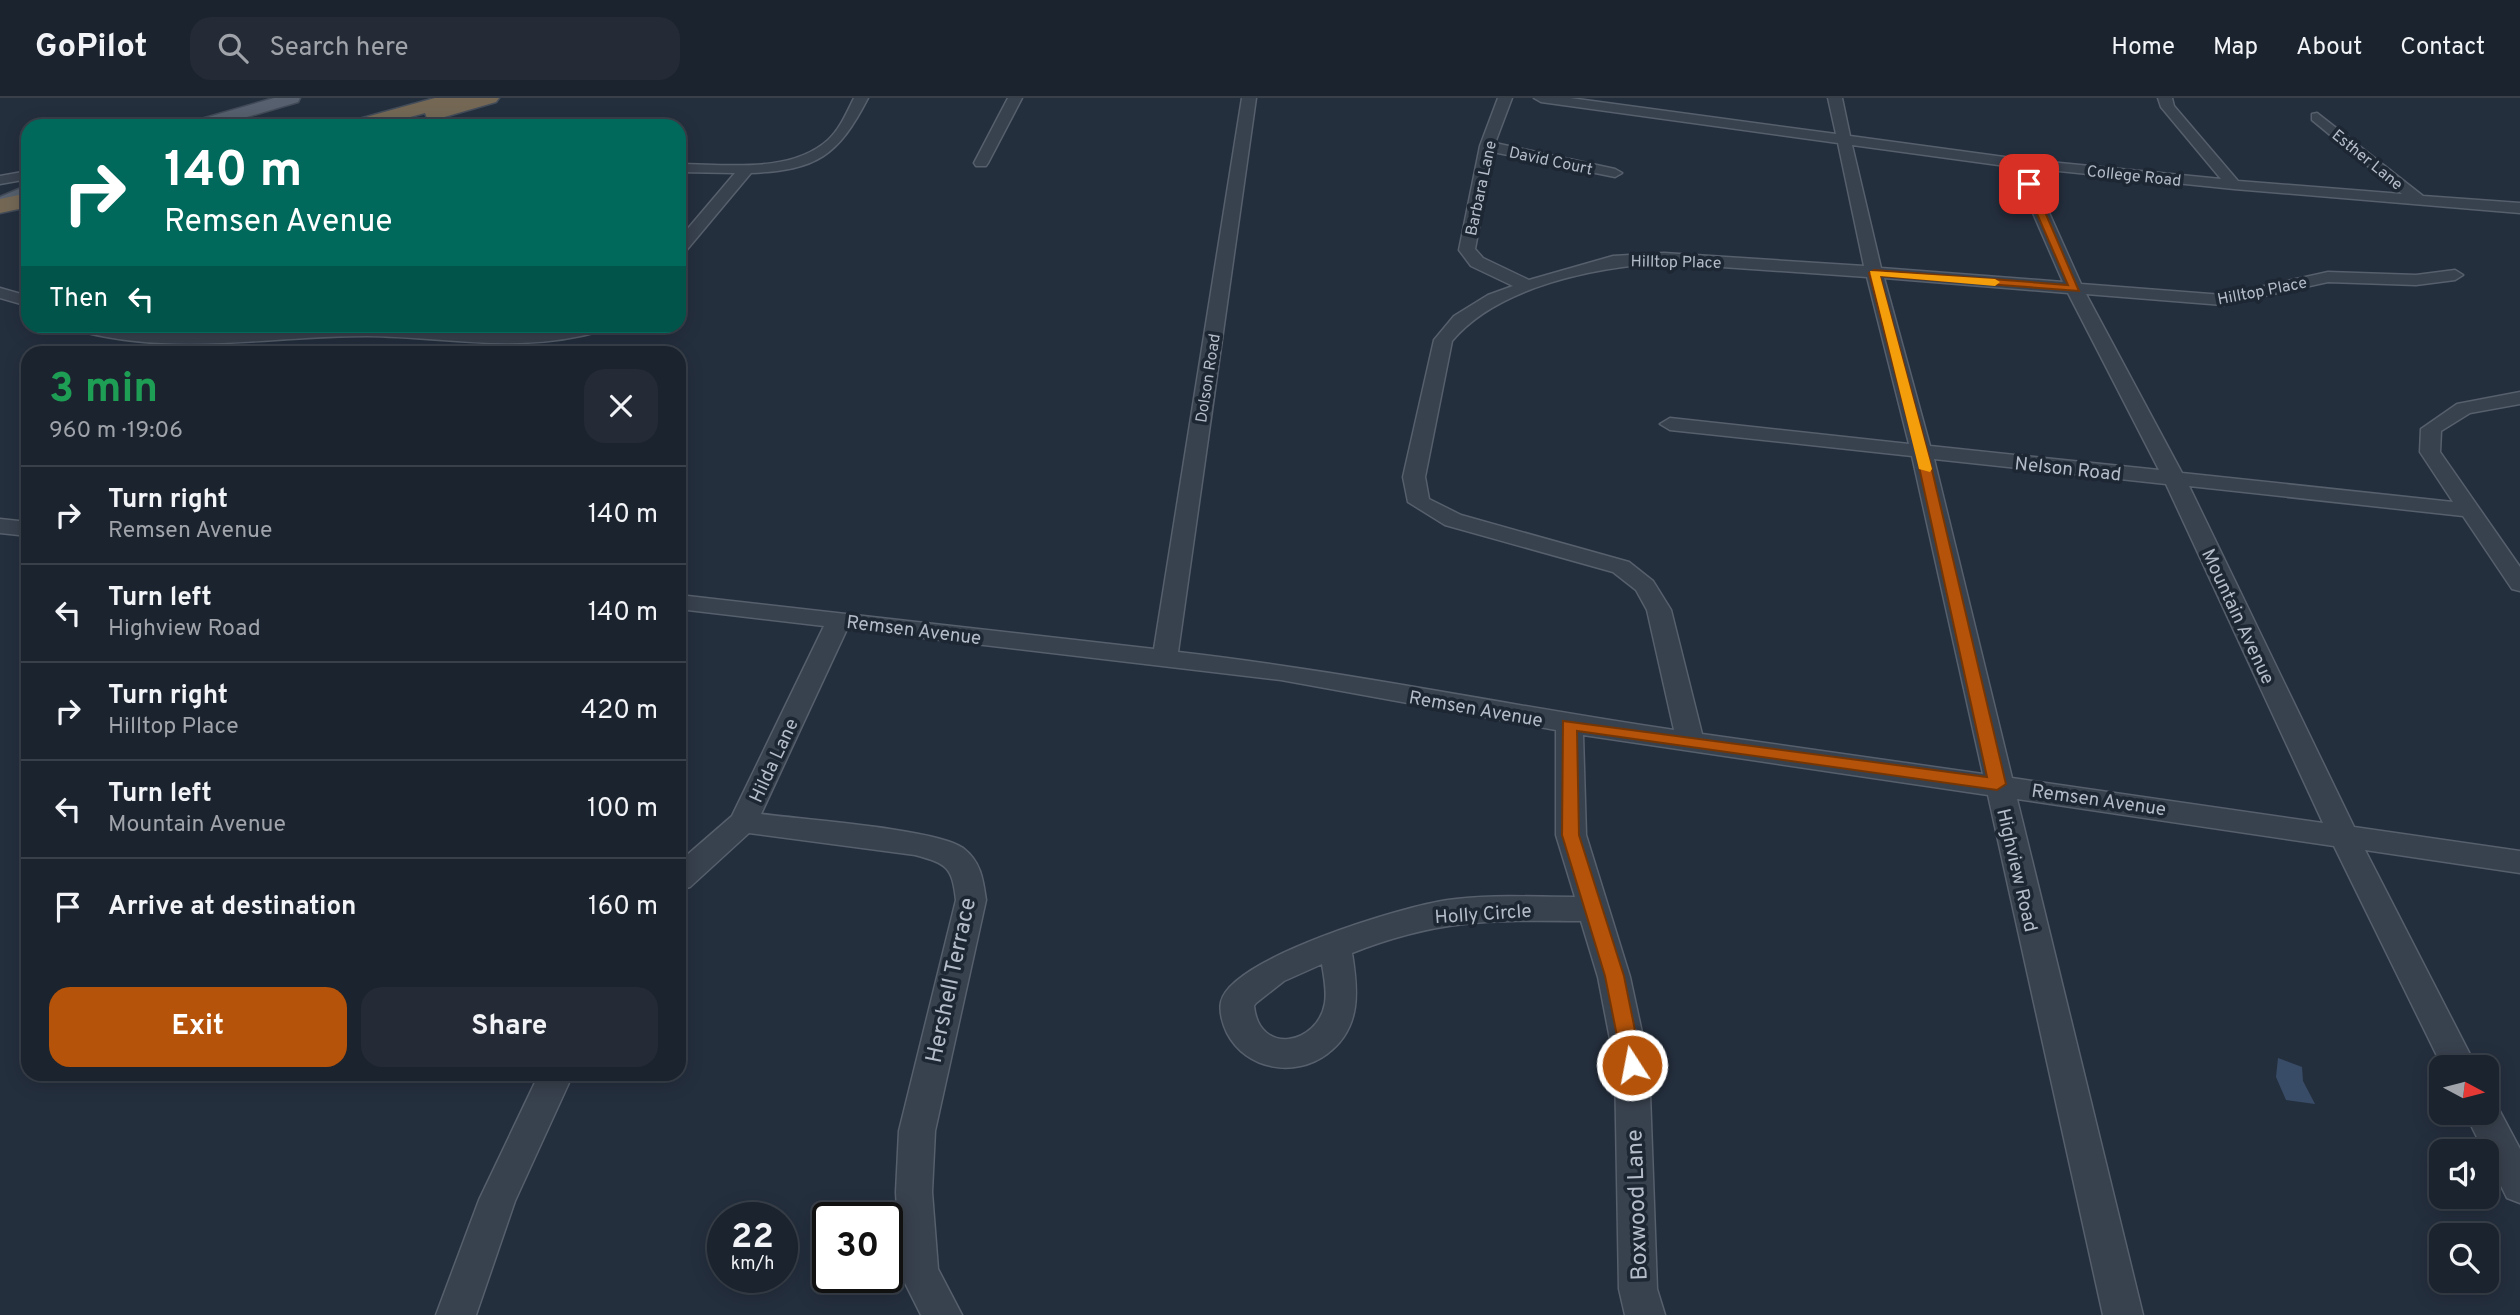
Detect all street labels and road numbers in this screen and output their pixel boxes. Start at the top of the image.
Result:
street label: Esther Lane [2327,126,2406,195]
street label: Barbara Lane [1462,139,1502,238]
street label: David Court [1507,143,1594,181]
street label: College Road [2086,162,2182,192]
street label: Hilltop Place [1630,252,1722,274]
street label: Hilltop Place [2216,273,2309,310]
street label: Dolson Road [1192,332,1226,424]
street label: Nelson Road [2013,452,2122,488]
street label: Mountain Avenue [2195,545,2279,688]
street label: Remsen Avenue [845,611,983,651]
street label: Remsen Avenue [1407,686,1545,734]
street label: Hilda Lane [745,715,805,807]
street label: Remsen Avenue [2030,780,2168,822]
street label: Highview Road [1990,806,2042,935]
street label: Hershell Terrace [921,895,984,1066]
street label: Holly Circle [1434,900,1532,930]
street label: Boxwood Lane [1621,1129,1656,1281]

